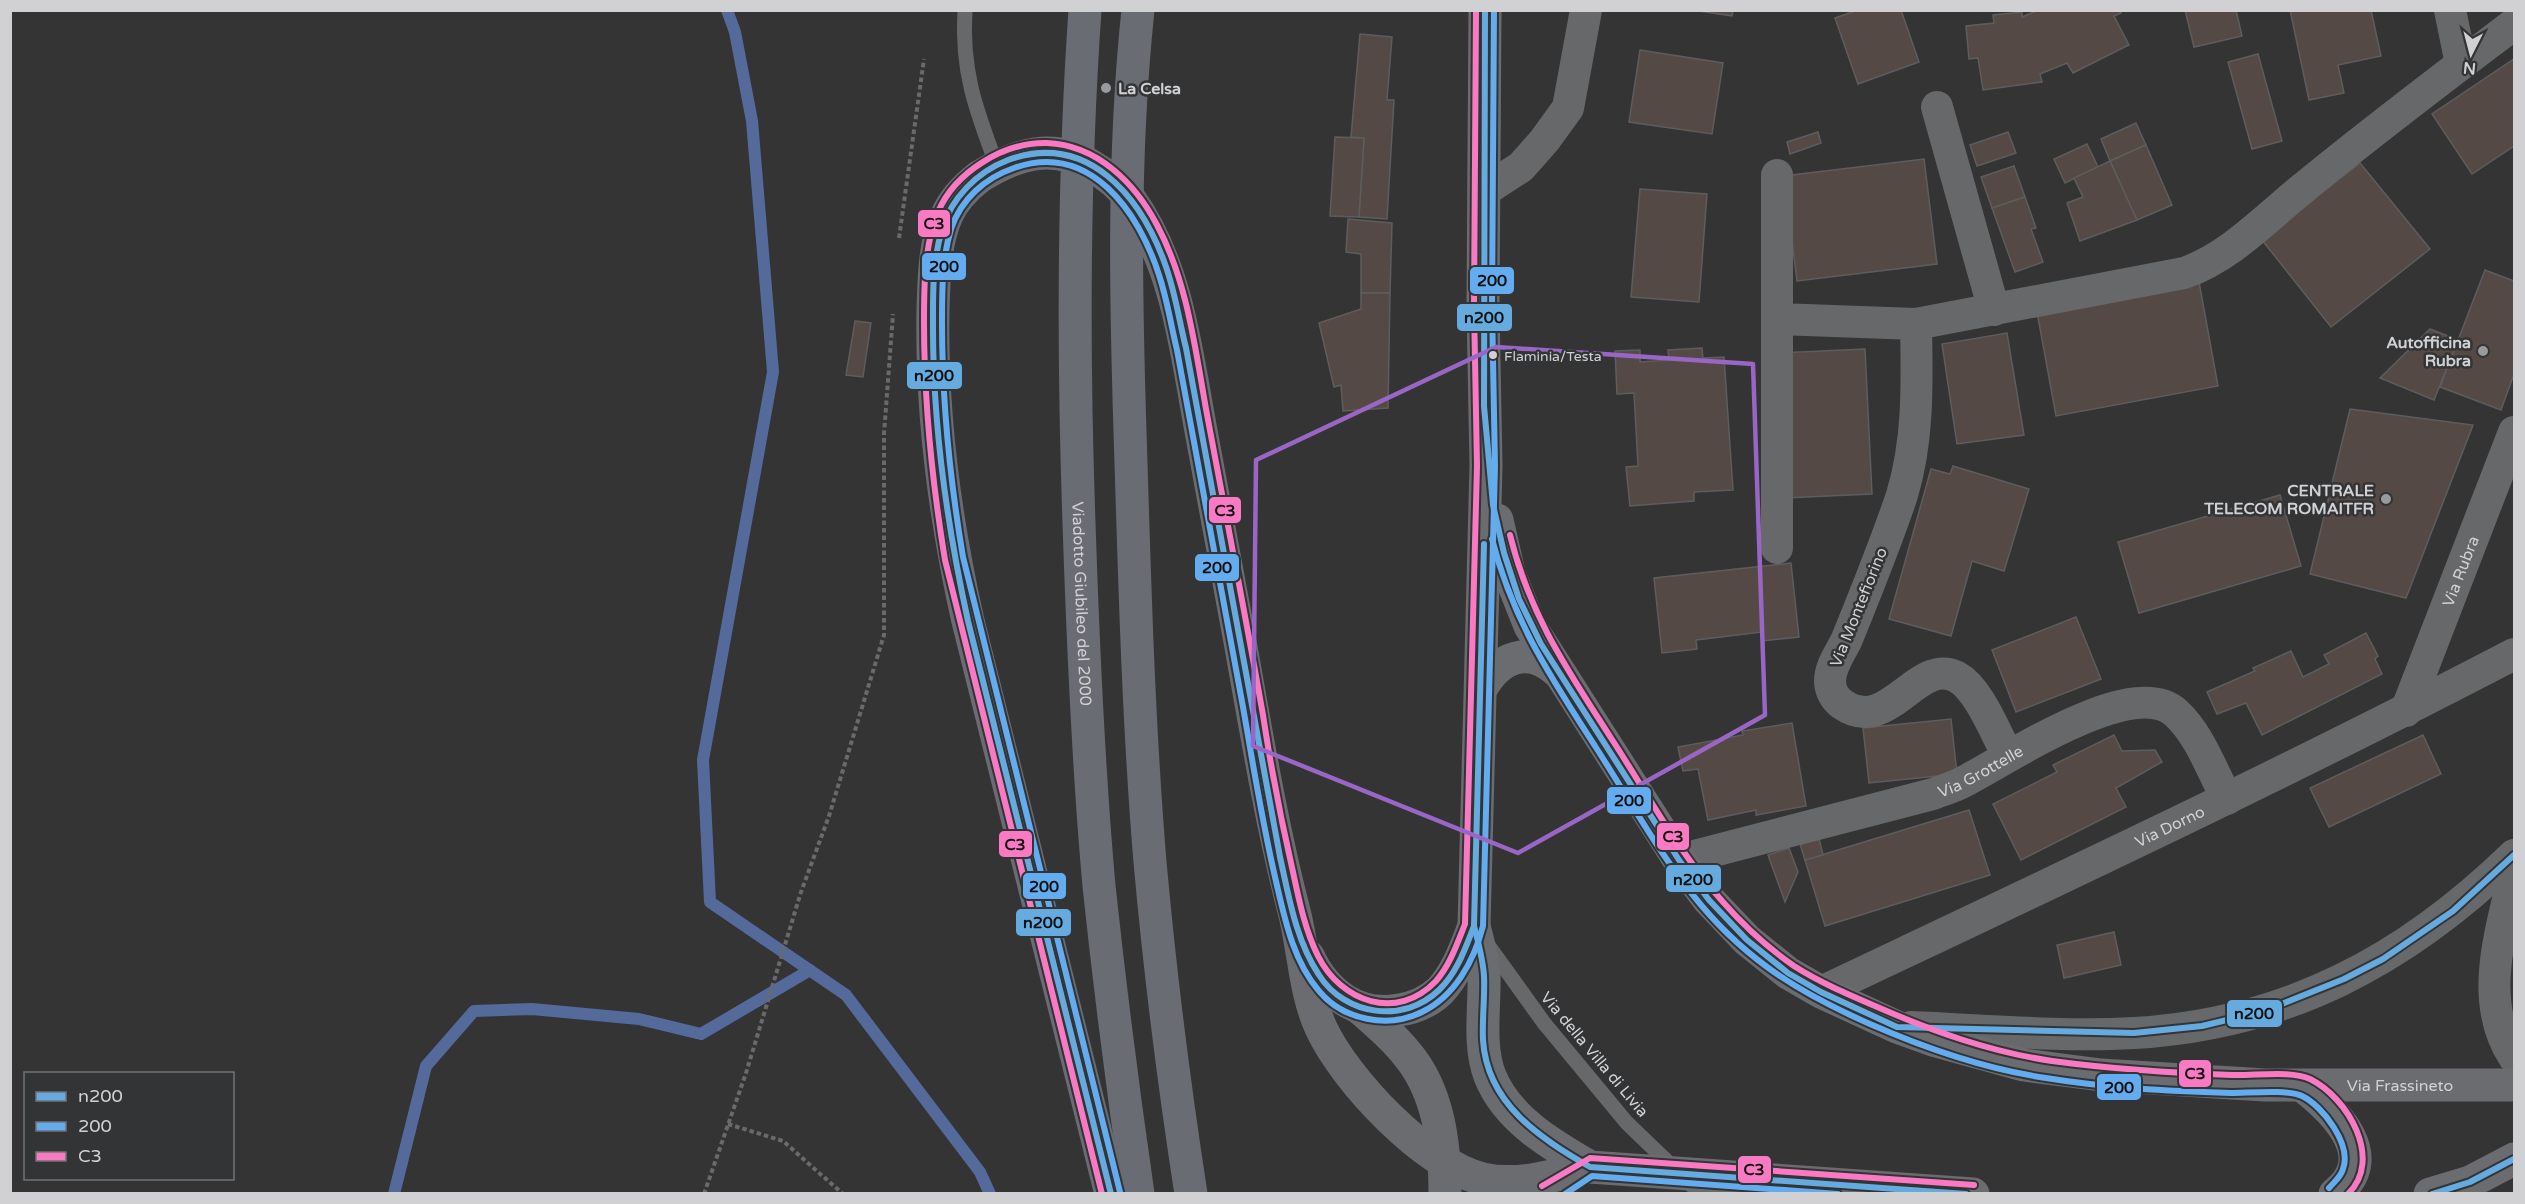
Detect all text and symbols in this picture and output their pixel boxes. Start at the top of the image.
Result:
north arrow [2441,24,2501,84]
text: N [2462,57,2477,79]
place label: La Celsa [1118,79,1181,99]
marker: La Celsa [1099,81,1113,95]
line badge: C3 [917,209,951,238]
text: C3 [923,214,945,234]
line badge: 200 [921,252,967,281]
text: 200 [929,257,959,277]
line badge: 200 [1469,266,1515,295]
text: 200 [1477,271,1507,291]
line badge: n200 [1456,303,1513,332]
text: n200 [1464,308,1504,328]
place label: Autofficina Rubra [2386,333,2471,371]
marker: Autofficina Rubra [2476,344,2490,358]
place label: Flaminia/Testa [1504,348,1602,365]
marker: Flaminia/Testa [1487,349,1499,361]
line badge: n200 [906,361,963,390]
text: n200 [914,366,954,386]
place label: CENTRALE TELECOM ROMAITFR [2203,481,2374,519]
marker: CENTRALE TELECOM ROMAITFR [2379,492,2393,506]
line badge: C3 [1208,496,1242,524]
street label: Viadotto Giubileo del 2000 [1067,501,1095,706]
text: C3 [1214,501,1236,521]
street label: Via Rubra [2438,533,2484,610]
street label: Via Montefiorino [1826,545,1892,670]
line badge: 200 [1194,553,1240,582]
text: 200 [1202,558,1232,578]
street label: Via Grottelle [1935,741,2027,802]
line badge: 200 [1606,786,1652,815]
text: 200 [1614,791,1644,811]
street label: Via Dorno [2132,802,2208,852]
line badge: C3 [1656,822,1690,851]
text: C3 [1662,827,1684,847]
line badge: C3 [998,830,1033,858]
text: C3 [1004,835,1026,855]
line badge: n200 [1665,864,1722,893]
text: n200 [1673,870,1713,890]
line badge: 200 [1022,872,1067,900]
text: 200 [1029,877,1059,897]
line badge: n200 [1015,908,1072,937]
text: n200 [1023,913,1063,933]
street label: Via della Villa di Livia [1536,988,1652,1121]
line badge: n200 [2226,999,2283,1028]
text: n200 [2234,1004,2274,1024]
line badge: C3 [2178,1059,2212,1088]
text: C3 [2184,1064,2206,1084]
legend [24,1072,234,1180]
line badge: 200 [2096,1073,2142,1101]
street label: Via Frassineto [2347,1076,2453,1096]
text: 200 [2104,1078,2134,1098]
text: n200 [78,1085,123,1107]
text: 200 [78,1115,112,1137]
text: C3 [78,1145,102,1167]
line badge: C3 [1737,1155,1772,1184]
text: C3 [1743,1160,1765,1180]

